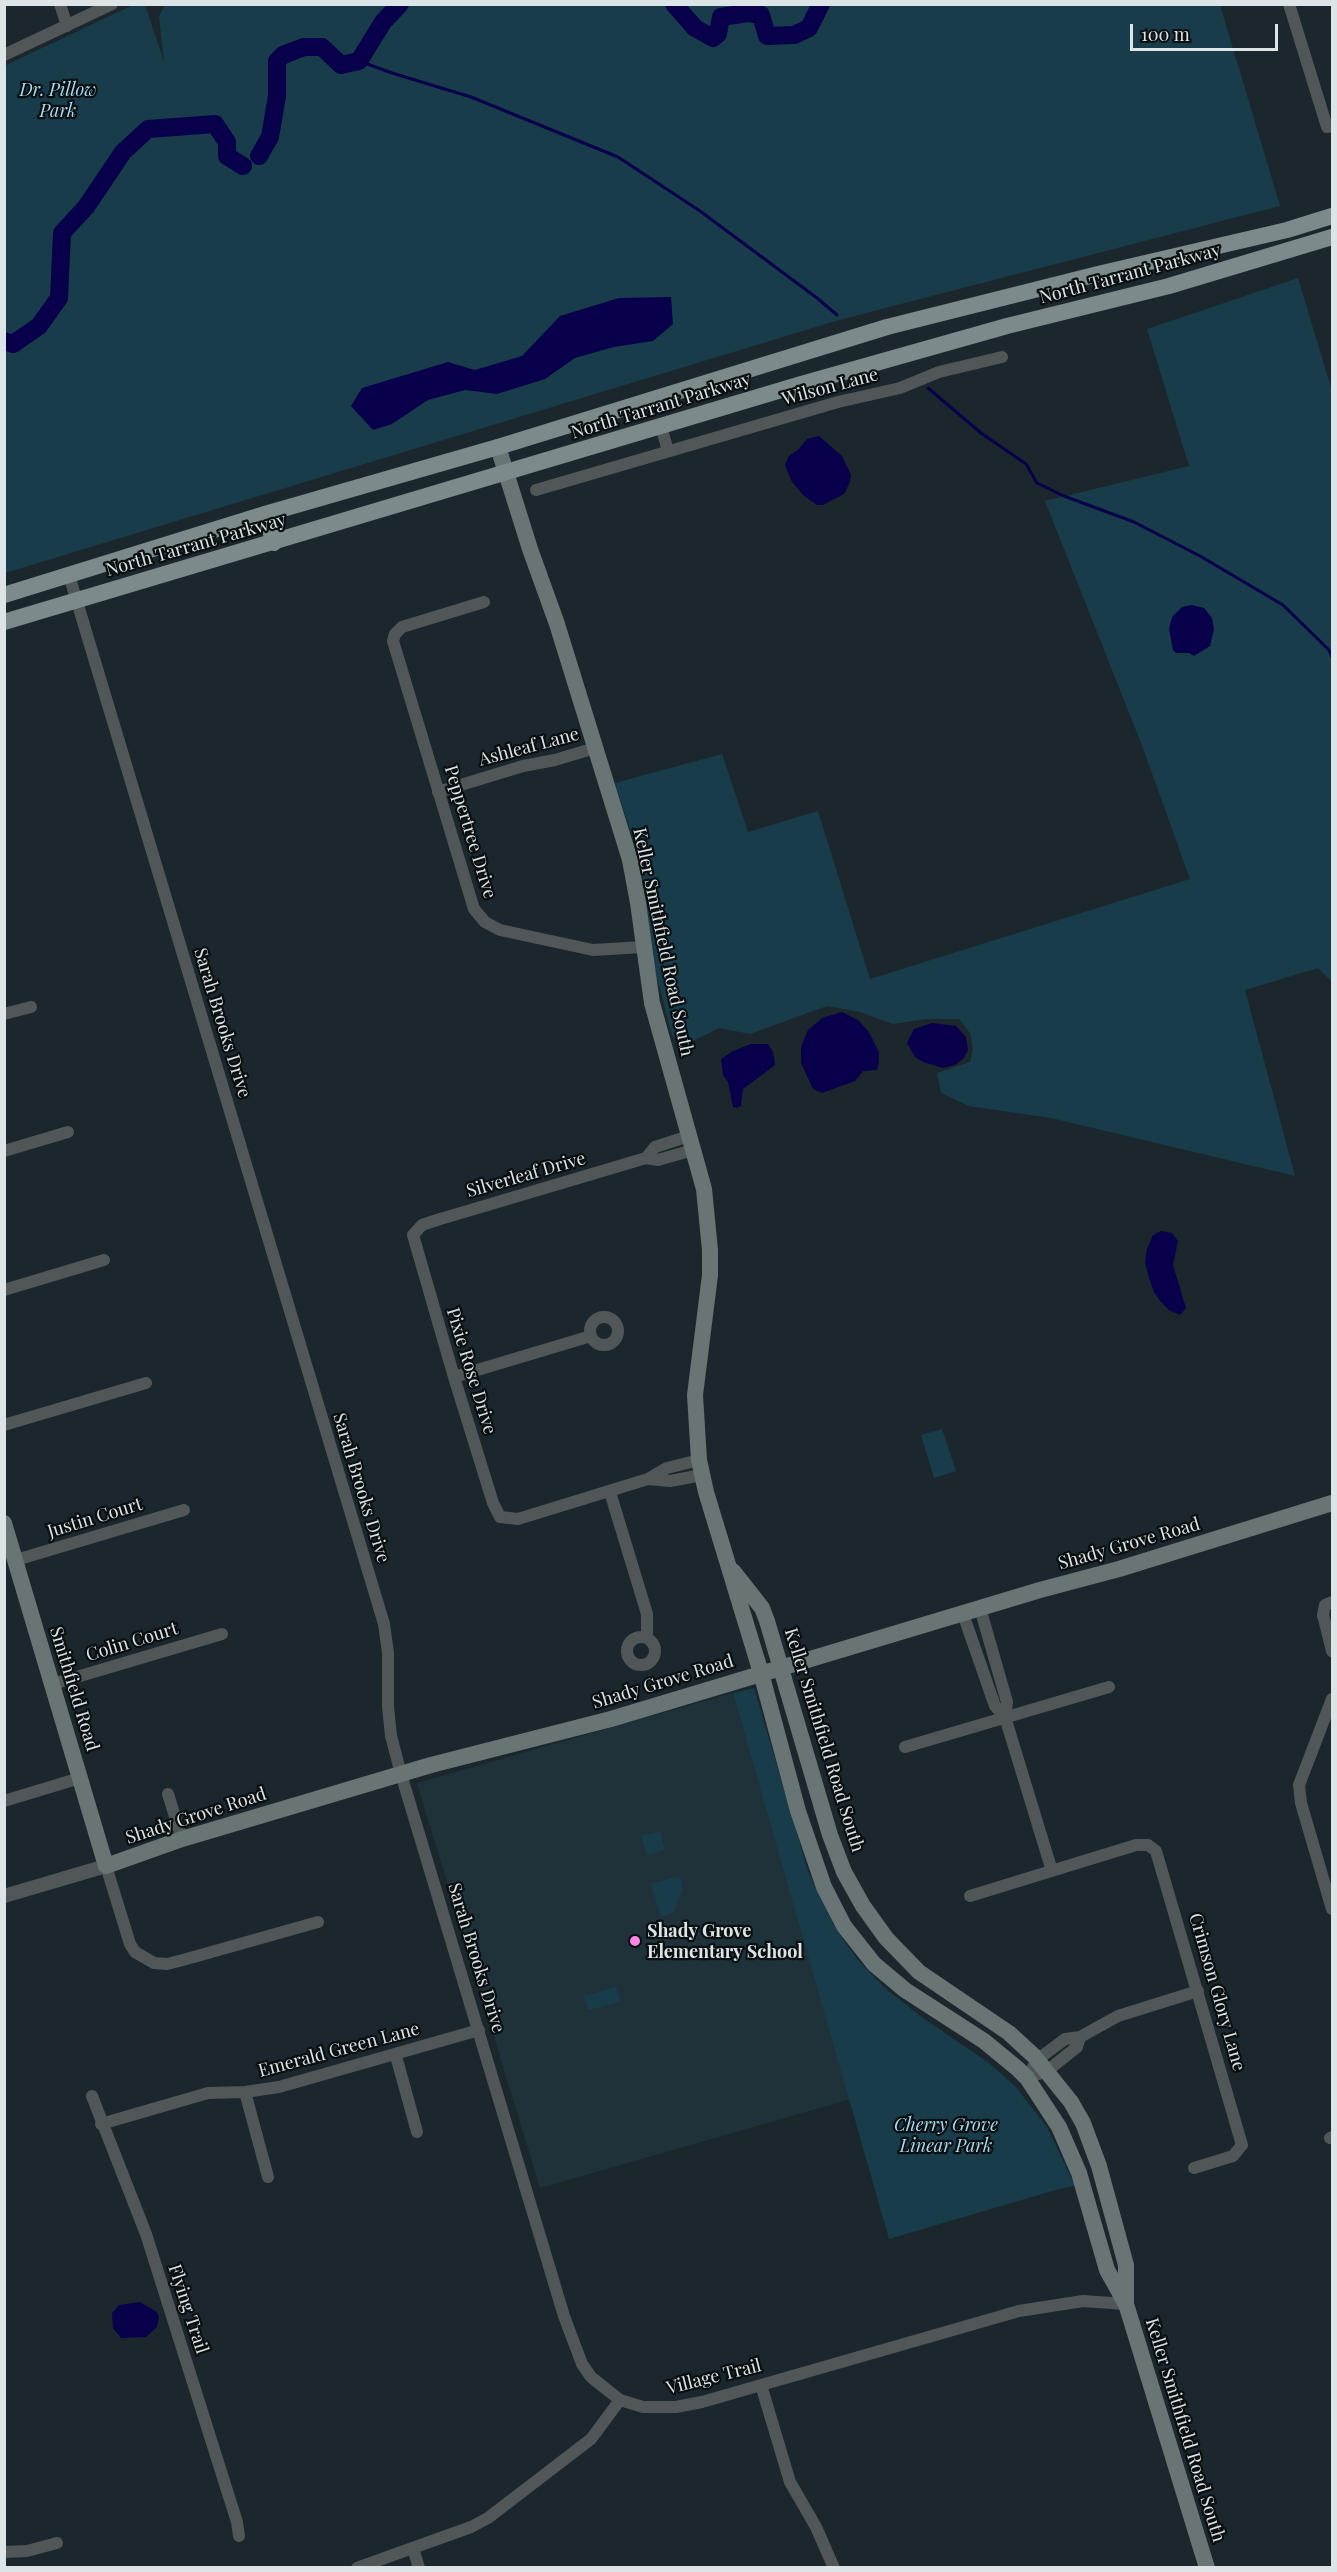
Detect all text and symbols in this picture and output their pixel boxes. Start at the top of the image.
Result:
scale bar [1133,12,1282,50]
text: 100 m [1141,22,1190,46]
park label: Dr. Pillow Park [19,79,97,122]
street label: North Tarrant Parkway [1037,239,1223,309]
street label: Wilson Lane [779,364,881,410]
street label: North Tarrant Parkway [569,368,753,444]
street label: North Tarrant Parkway [103,509,289,581]
street label: Ashleaf Lane [477,723,581,771]
street label: Peppertree Drive [439,763,501,901]
street label: Keller Smithfield Road South [628,826,698,1058]
street label: Sarah Brooks Drive [189,945,255,1101]
street label: Silverleaf Drive [464,1148,588,1202]
street label: Pixie Rose Drive [441,1305,501,1437]
street label: Sarah Brooks Drive [328,1410,394,1566]
street label: Justin Court [45,1493,145,1543]
street label: Shady Grove Road [1056,1513,1202,1575]
street label: Colin Court [84,1618,180,1666]
street label: Smithfield Road [45,1624,103,1754]
street label: Keller Smithfield Road South [780,1625,868,1855]
street label: Shady Grove Road [590,1650,736,1714]
street label: Shady Grove Road [123,1783,269,1849]
street label: Sarah Brooks Drive [443,1880,509,2036]
street label: Crimson Glory Lane [1184,1911,1250,2073]
place label: Shady Grove Elementary School [647,1920,803,1962]
marker: Shady Grove Elementary School [628,1934,642,1948]
street label: Emerald Green Lane [256,2018,422,2082]
park label: Cherry Grove Linear Park [894,2114,998,2156]
street label: Flying Trail [163,2262,213,2356]
street label: Keller Smithfield Road South [1141,2315,1229,2545]
street label: Village Trail [664,2355,764,2399]

